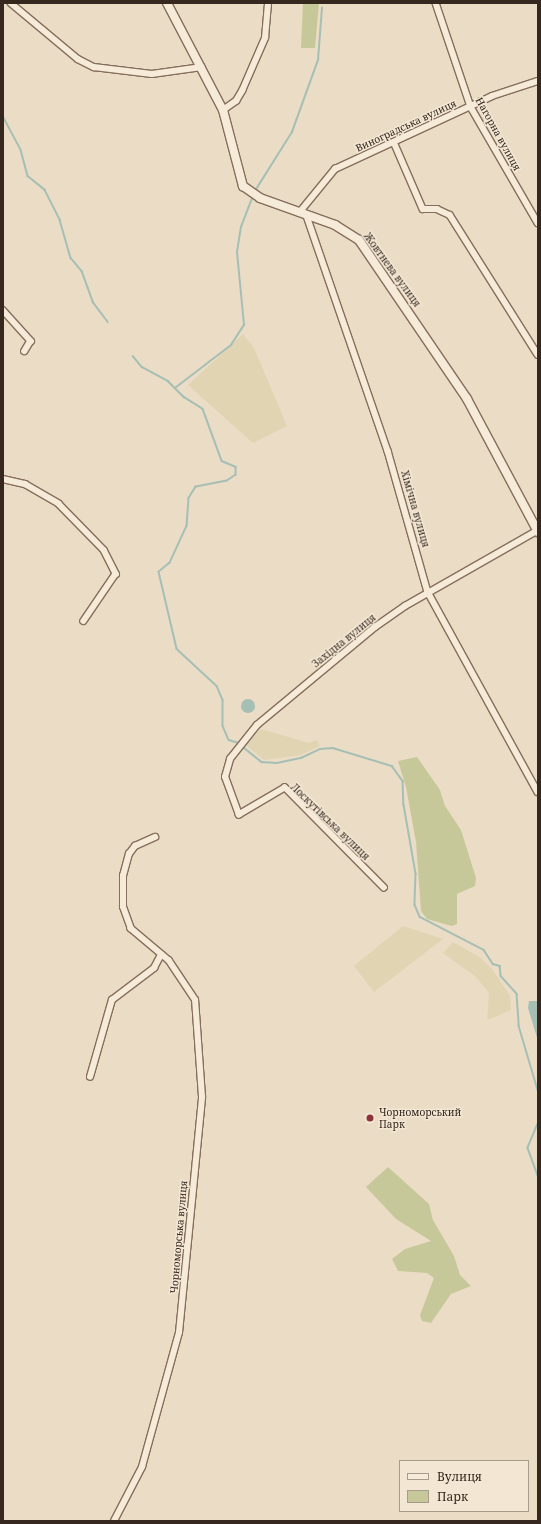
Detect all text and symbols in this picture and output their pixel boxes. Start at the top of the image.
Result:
street label: Нагорна вулиця [473,95,523,173]
street label: Виноградська вулиця [354,97,458,155]
street label: Жовтнева вулиця [361,231,423,309]
street label: Хімічна вулиця [398,469,432,549]
street label: Західна вулиця [310,612,378,670]
street label: Лоскутівська вулиця [288,781,372,863]
place label: Чорноморський Парк [379,1106,461,1130]
marker: Чорноморський Парк [364,1112,376,1124]
street label: Чорноморська вулиця [168,1180,190,1294]
legend [399,1460,529,1512]
text: Вулиця [437,1468,482,1485]
text: Парк [437,1488,468,1505]

